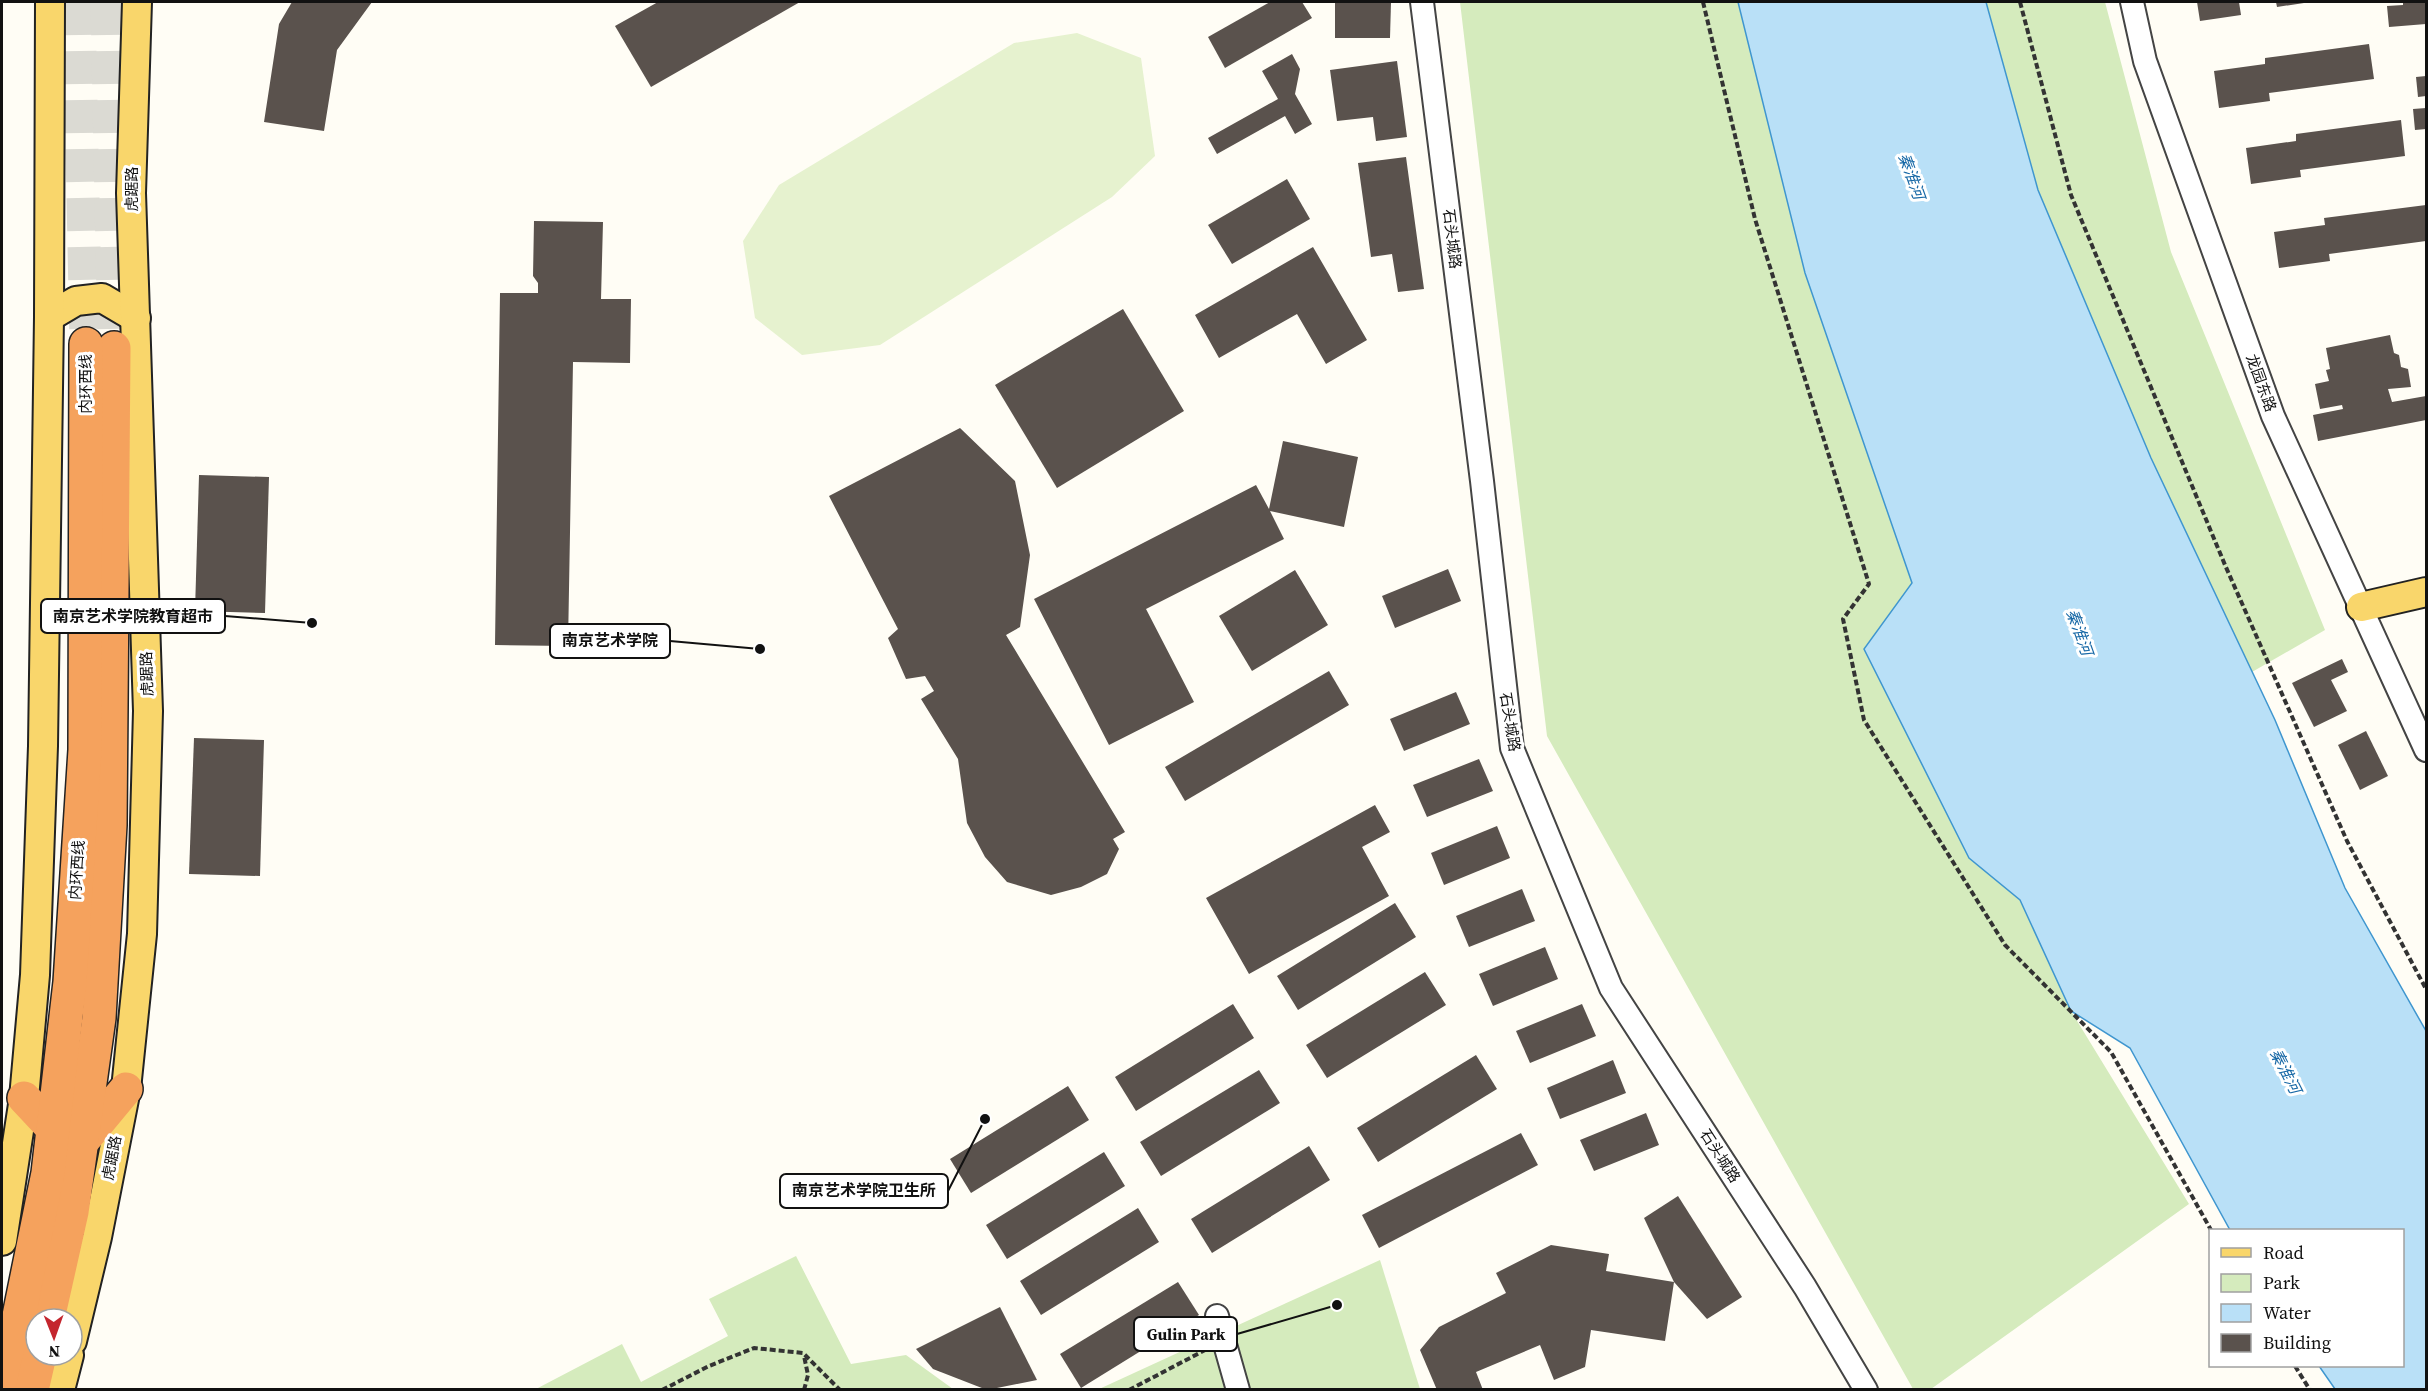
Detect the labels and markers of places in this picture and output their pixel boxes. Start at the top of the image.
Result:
callout: 南京艺术学院教育超市 [41,599,225,633]
callout: 南京艺术学院 [550,624,670,658]
callout: 南京艺术学院卫生所 [780,1174,948,1208]
callout: Gulin Park [1134,1317,1237,1351]

